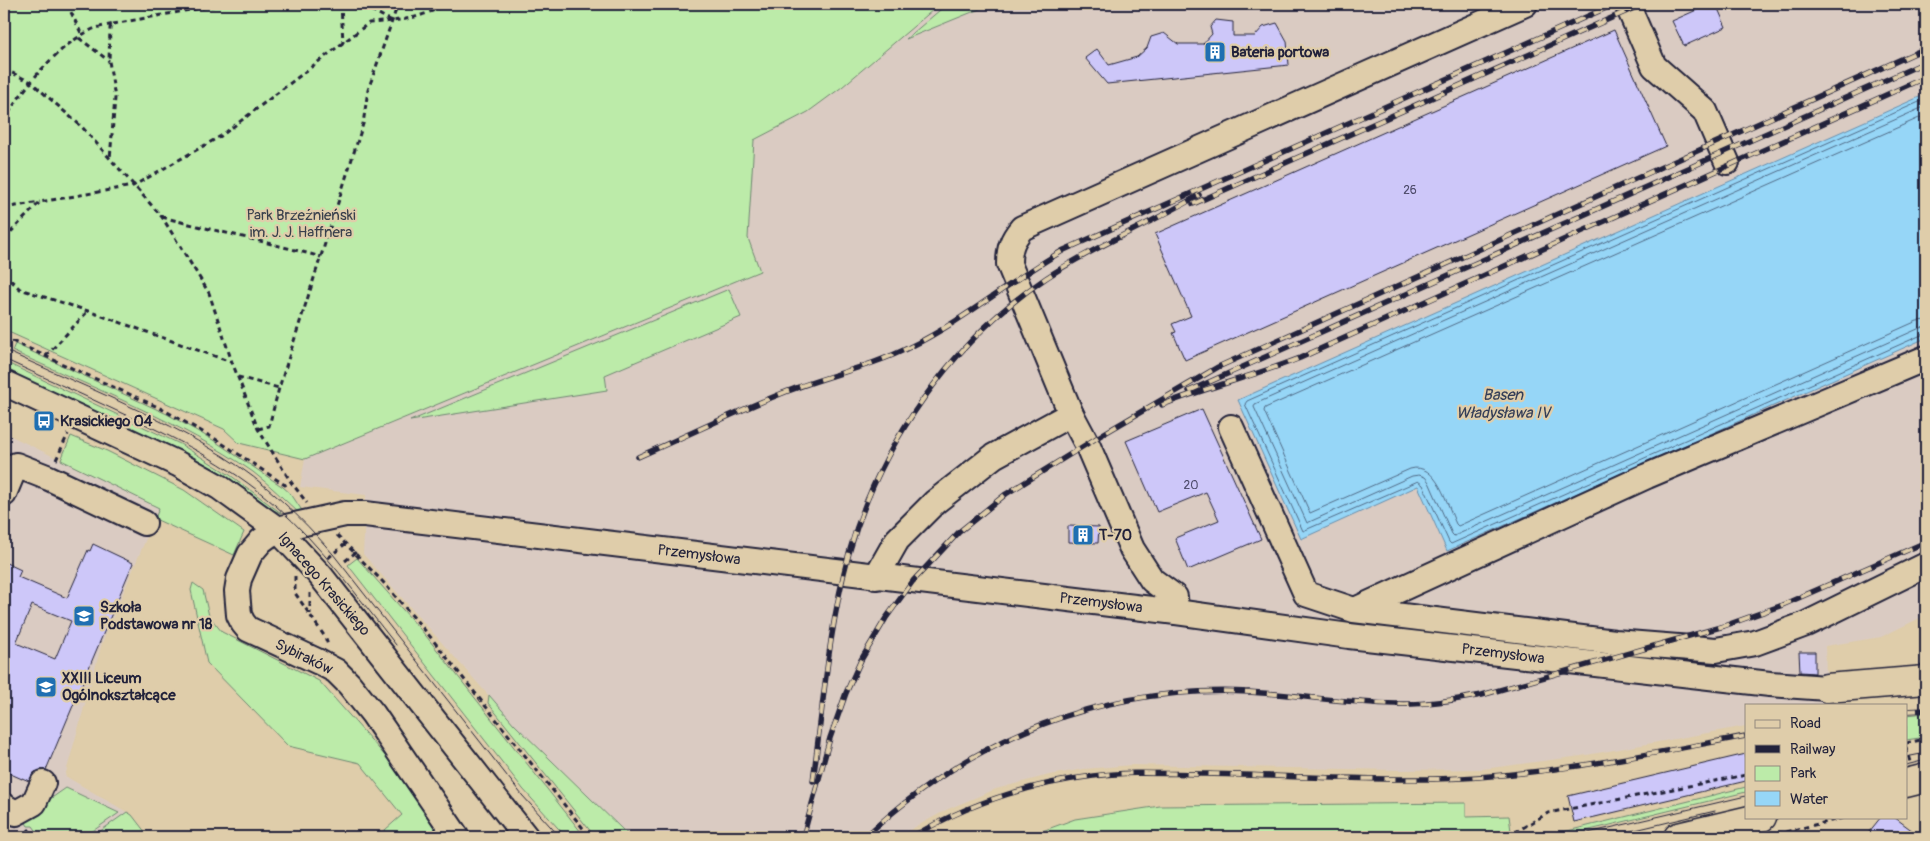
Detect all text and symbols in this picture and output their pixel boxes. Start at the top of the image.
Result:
building icon: Bateria portowa [1203,40,1227,64]
place label: Bateria portowa [1231,43,1329,62]
house number: 26 [1403,183,1417,198]
park label: Park Brzeźnieński im. J. J. Haffnera [246,206,356,242]
water label: Basen Władysława IV [1456,385,1552,423]
bus stop icon: Krasickiego 04 [32,409,56,433]
place label: Krasickiego 04 [60,412,153,431]
house number: 20 [1184,478,1198,493]
building icon: T-70 [1071,523,1095,547]
place label: T-70 [1098,526,1132,545]
street label: Ignacego Krasickiego [274,528,374,640]
street label: Przemysłowa [656,540,742,570]
street label: Przemysłowa [1058,588,1144,618]
place label: Szkoła Podstawowa nr 18 [100,598,213,634]
school or university icon: Szkoła Podstawowa nr 18 [72,604,96,628]
street label: Sybiraków [272,635,336,679]
street label: Przemysłowa [1460,639,1546,669]
place label: XXIII Liceum Ogólnokształcące [62,669,176,705]
school or university icon: XXIII Liceum Ogólnokształcące [34,675,58,699]
legend [1745,704,1908,818]
text: Road [1790,714,1821,733]
text: Railway [1790,740,1836,759]
text: Park [1790,764,1817,783]
text: Water [1790,790,1829,809]

